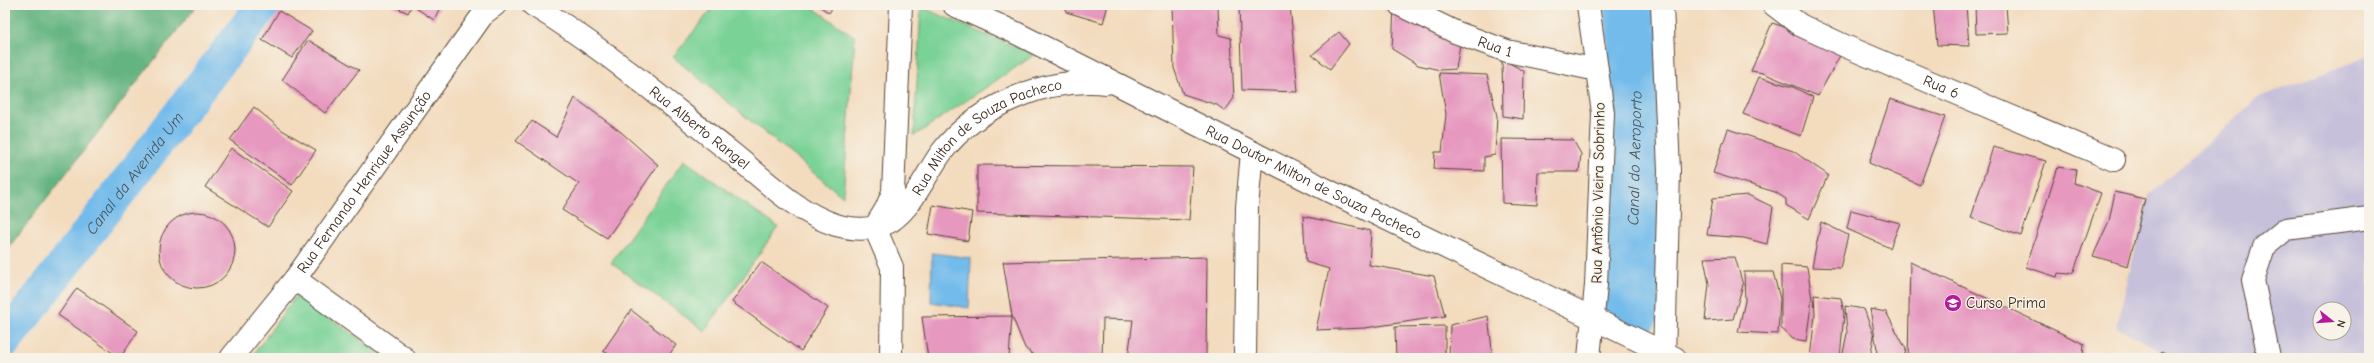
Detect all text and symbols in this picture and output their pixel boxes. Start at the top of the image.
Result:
street label: Rua 1 [1475,32,1514,61]
street label: Rua 6 [1920,71,1962,102]
street label: Rua Milton de Souza Pacheco [908,75,1063,199]
street label: Rua Alberto Rangel [646,82,753,173]
street label: Rua Fernando Henrique Assunção [293,87,435,277]
water label: Canal do Aeroporto [1624,91,1646,226]
street label: Rua Antônio Vieira Sobrinho [1587,102,1609,284]
water label: Canal da Avenida Um [82,109,187,238]
street label: Rua Doutor Milton de Souza Pacheco [1203,121,1424,243]
school or university icon: Curso Prima [1943,293,1963,313]
place label: Curso Prima [1966,294,2046,312]
north arrow [2312,301,2352,341]
text: N [2334,318,2348,329]

